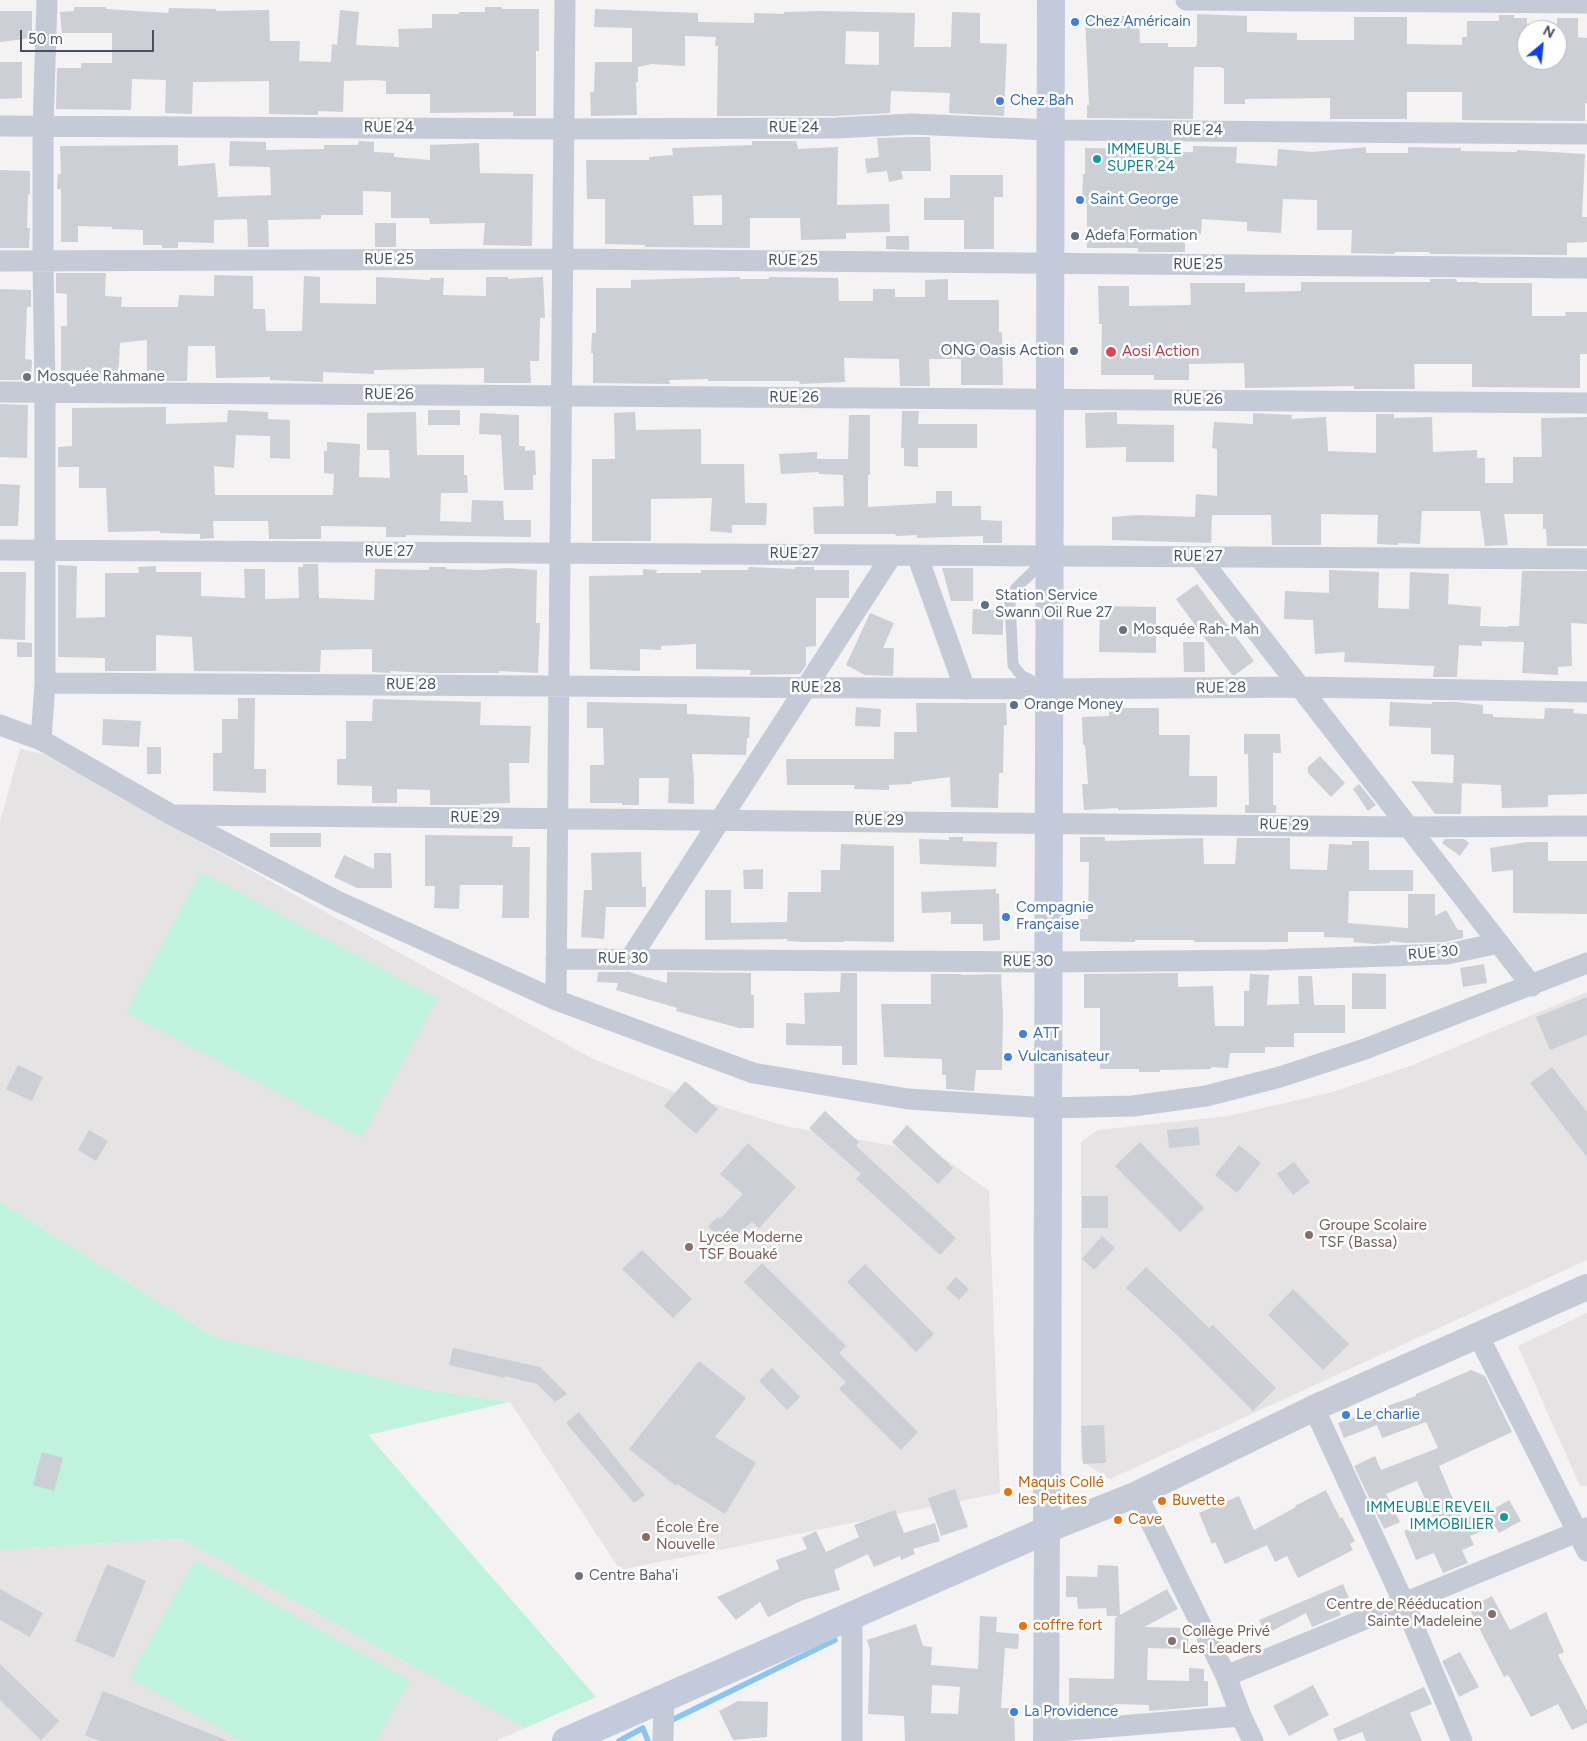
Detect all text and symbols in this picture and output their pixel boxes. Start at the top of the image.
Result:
place label: Chez Américain [1085,13,1191,31]
marker: Chez Américain [1069,16,1081,28]
scale bar [22,20,156,52]
north arrow [1517,20,1567,70]
text: N [1540,22,1558,42]
text: 50 m [28,30,63,48]
place label: Chez Bah [1010,92,1074,110]
marker: Chez Bah [994,95,1006,107]
street label: RUE 24 [364,119,414,137]
street label: RUE 24 [769,119,819,137]
street label: RUE 24 [1173,122,1223,140]
place label: IMMEUBLE SUPER 24 [1107,141,1182,176]
marker: IMMEUBLE SUPER 24 [1091,153,1103,165]
place label: Saint George [1090,191,1178,209]
marker: Saint George [1074,194,1086,206]
place label: Adefa Formation [1085,227,1197,245]
marker: Adefa Formation [1069,230,1081,242]
street label: RUE 25 [364,251,414,269]
street label: RUE 25 [768,252,818,270]
street label: RUE 25 [1173,256,1223,274]
place label: ONG Oasis Action [941,342,1064,360]
place label: Aosi Action [1122,343,1199,361]
marker: ONG Oasis Action [1068,345,1080,357]
marker: Aosi Action [1104,345,1118,359]
place label: Mosquée Rahmane [37,368,165,386]
marker: Mosquée Rahmane [21,371,33,383]
street label: RUE 26 [364,386,414,404]
street label: RUE 26 [769,389,819,407]
street label: RUE 26 [1173,391,1223,409]
street label: RUE 27 [364,543,414,561]
street label: RUE 27 [769,545,819,563]
street label: RUE 27 [1173,548,1223,566]
place label: Station Service Swann Oil Rue 27 [995,587,1112,622]
marker: Station Service Swann Oil Rue 27 [979,599,991,611]
place label: Mosquée Rah-Mah [1133,621,1259,639]
marker: Mosquée Rah-Mah [1117,624,1129,636]
street label: RUE 28 [386,676,436,694]
street label: RUE 28 [791,679,841,697]
street label: RUE 28 [1196,679,1246,697]
place label: Orange Money [1024,696,1123,714]
marker: Orange Money [1008,699,1020,711]
street label: RUE 29 [450,809,500,827]
street label: RUE 29 [854,812,904,830]
street label: RUE 29 [1259,816,1309,834]
place label: Compagnie Française [1016,899,1094,934]
marker: Compagnie Française [1000,911,1012,923]
street label: RUE 30 [1407,942,1459,964]
street label: RUE 30 [598,950,648,968]
street label: RUE 30 [1003,953,1053,971]
place label: ATT [1033,1025,1060,1043]
marker: ATT [1017,1028,1029,1040]
place label: Vulcanisateur [1018,1048,1110,1066]
marker: Vulcanisateur [1002,1051,1014,1063]
place label: Groupe Scolaire TSF (Bassa) [1319,1217,1427,1252]
place label: Lycée Moderne TSF Bouaké [699,1229,803,1264]
marker: Groupe Scolaire TSF (Bassa) [1303,1229,1315,1241]
marker: Lycée Moderne TSF Bouaké [683,1241,695,1253]
place label: Le charlie [1356,1406,1420,1424]
marker: Le charlie [1340,1409,1352,1421]
place label: Maquis Collé les Petites [1018,1474,1104,1509]
marker: Maquis Collé les Petites [1002,1486,1014,1498]
place label: Buvette [1172,1492,1225,1510]
marker: Buvette [1156,1495,1168,1507]
place label: IMMEUBLE REVEIL IMMOBILIER [1366,1499,1494,1534]
place label: Cave [1128,1511,1162,1529]
marker: IMMEUBLE REVEIL IMMOBILIER [1498,1511,1510,1523]
marker: Cave [1112,1514,1124,1526]
place label: École Ère Nouvelle [656,1519,719,1554]
marker: École Ère Nouvelle [640,1531,652,1543]
place label: Centre Baha'i [589,1567,678,1585]
marker: Centre Baha'i [573,1570,585,1582]
place label: Centre de Rééducation Sainte Madeleine [1326,1596,1482,1631]
marker: Centre de Rééducation Sainte Madeleine [1486,1608,1498,1620]
place label: coffre fort [1033,1617,1103,1635]
marker: coffre fort [1017,1620,1029,1632]
place label: Collège Privé Les Leaders [1182,1623,1270,1658]
marker: Collège Privé Les Leaders [1166,1635,1178,1647]
place label: La Providence [1024,1703,1118,1721]
marker: La Providence [1008,1706,1020,1718]

